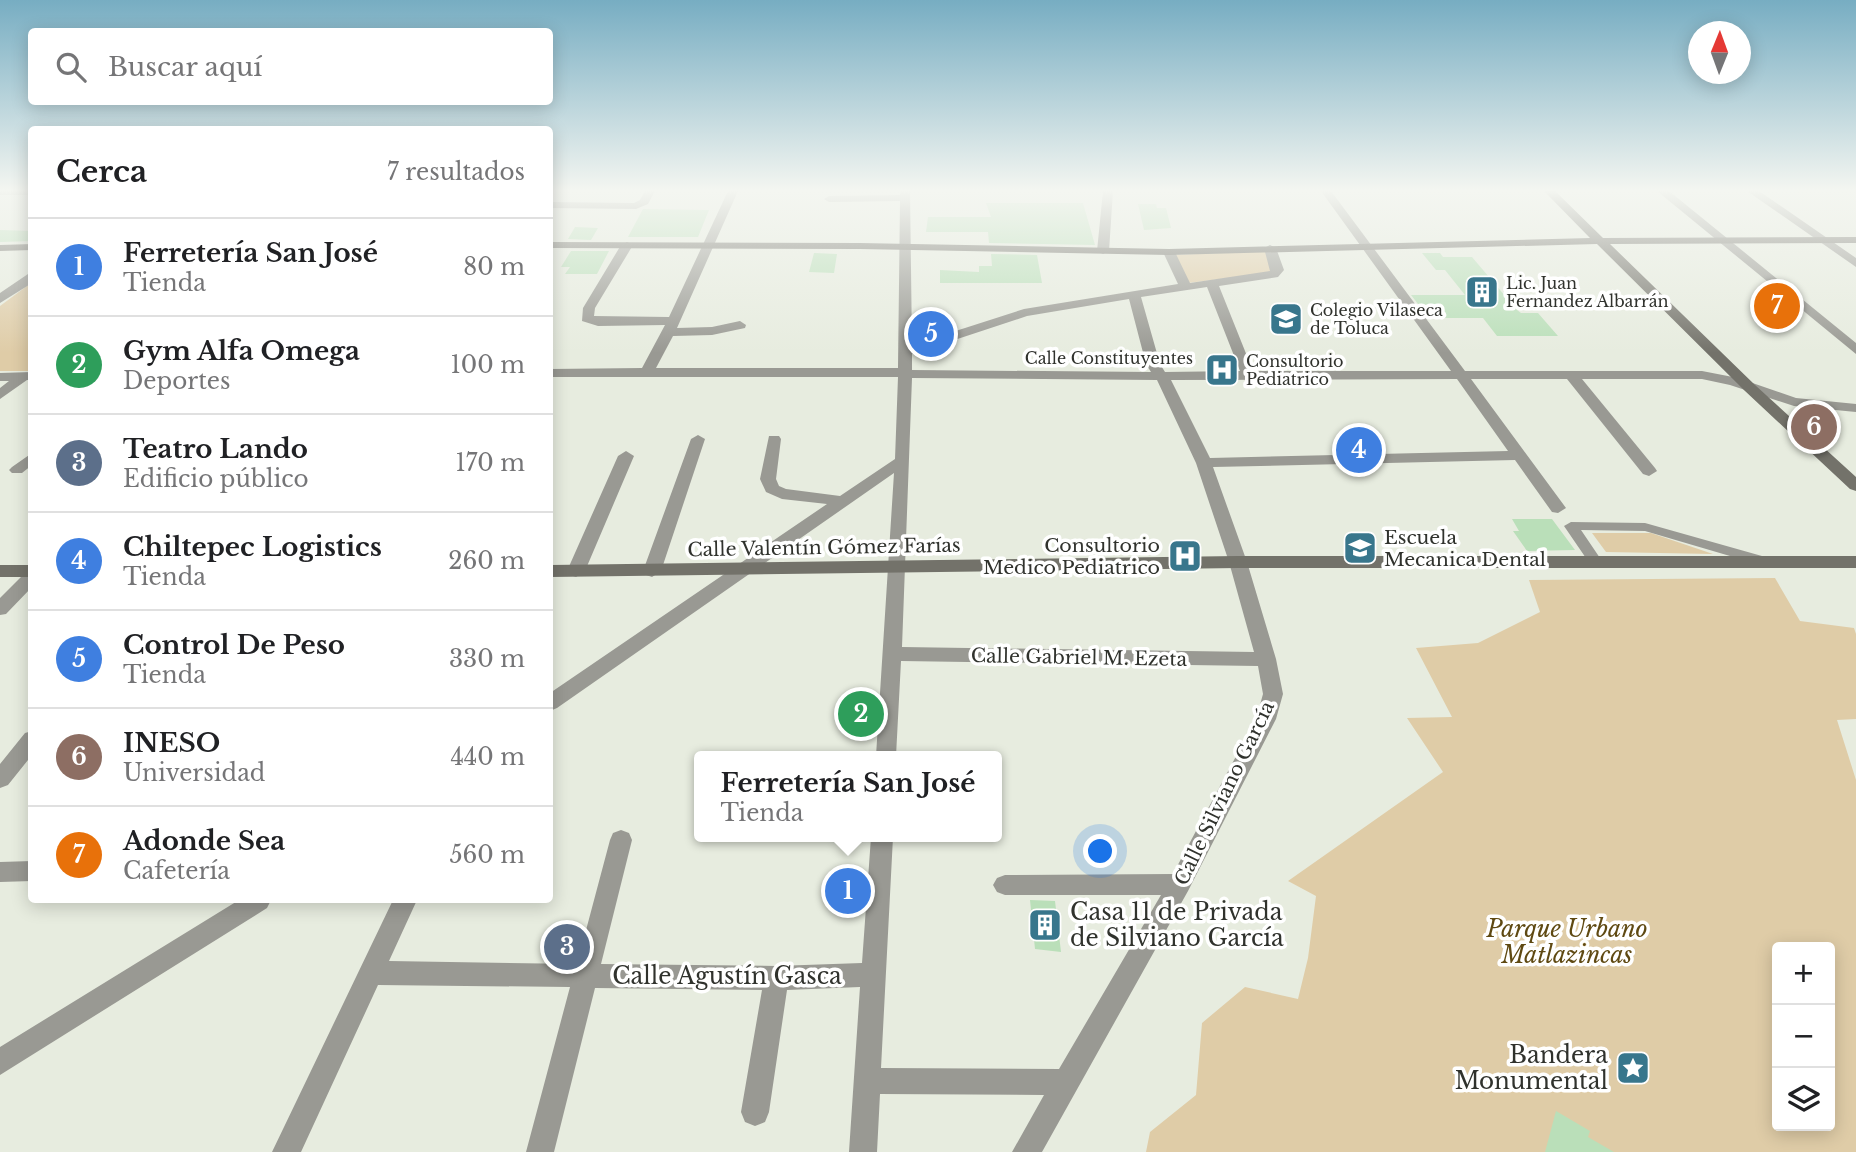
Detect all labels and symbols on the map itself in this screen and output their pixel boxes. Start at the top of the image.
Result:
north arrow [1688,21,1751,84]
building icon: Lic. Juan Fernandez Albarrán [1463,273,1501,311]
place label: Lic. Juan Fernandez Albarrán [1506,273,1669,311]
pin: 7 [1754,280,1800,332]
school or university icon: Colegio Vilaseca de Toluca [1267,300,1305,338]
place label: Colegio Vilaseca de Toluca [1310,300,1443,338]
pin: 5 [908,308,954,360]
street label: Calle Constituyentes [1025,348,1193,368]
hospital icon: Consultorio Pediatrico [1203,351,1241,389]
place label: Consultorio Pediatrico [1246,351,1344,389]
pin: 6 [1791,401,1837,453]
pin: 4 [1336,424,1382,476]
place label: Escuela Mecanica Dental [1384,526,1546,571]
school or university icon: Escuela Mecanica Dental [1341,529,1379,567]
street label: Calle Valentín Gómez Farías [687,534,961,561]
place label: Consultorio Medico Pediatrico [983,534,1160,579]
hospital icon: Consultorio Medico Pediatrico [1166,537,1204,575]
street label: Calle Gabriel M. Ezeta [971,644,1188,671]
pin: 2 [838,688,884,740]
street label: Calle Silviano García [1170,697,1279,889]
your location [1083,834,1117,868]
pin: 1 [825,865,871,917]
place label: Casa 11 de Privada de Silviano García [1070,898,1284,952]
building icon: Casa 11 de Privada de Silviano García [1026,906,1064,944]
park label: Parque Urbano Matlazincas [1485,915,1648,969]
pin: 3 [544,921,590,973]
street label: Calle Agustín Gasca [612,962,842,990]
place label: Bandera Monumental [1455,1041,1608,1095]
place icon: Bandera Monumental [1614,1049,1652,1087]

